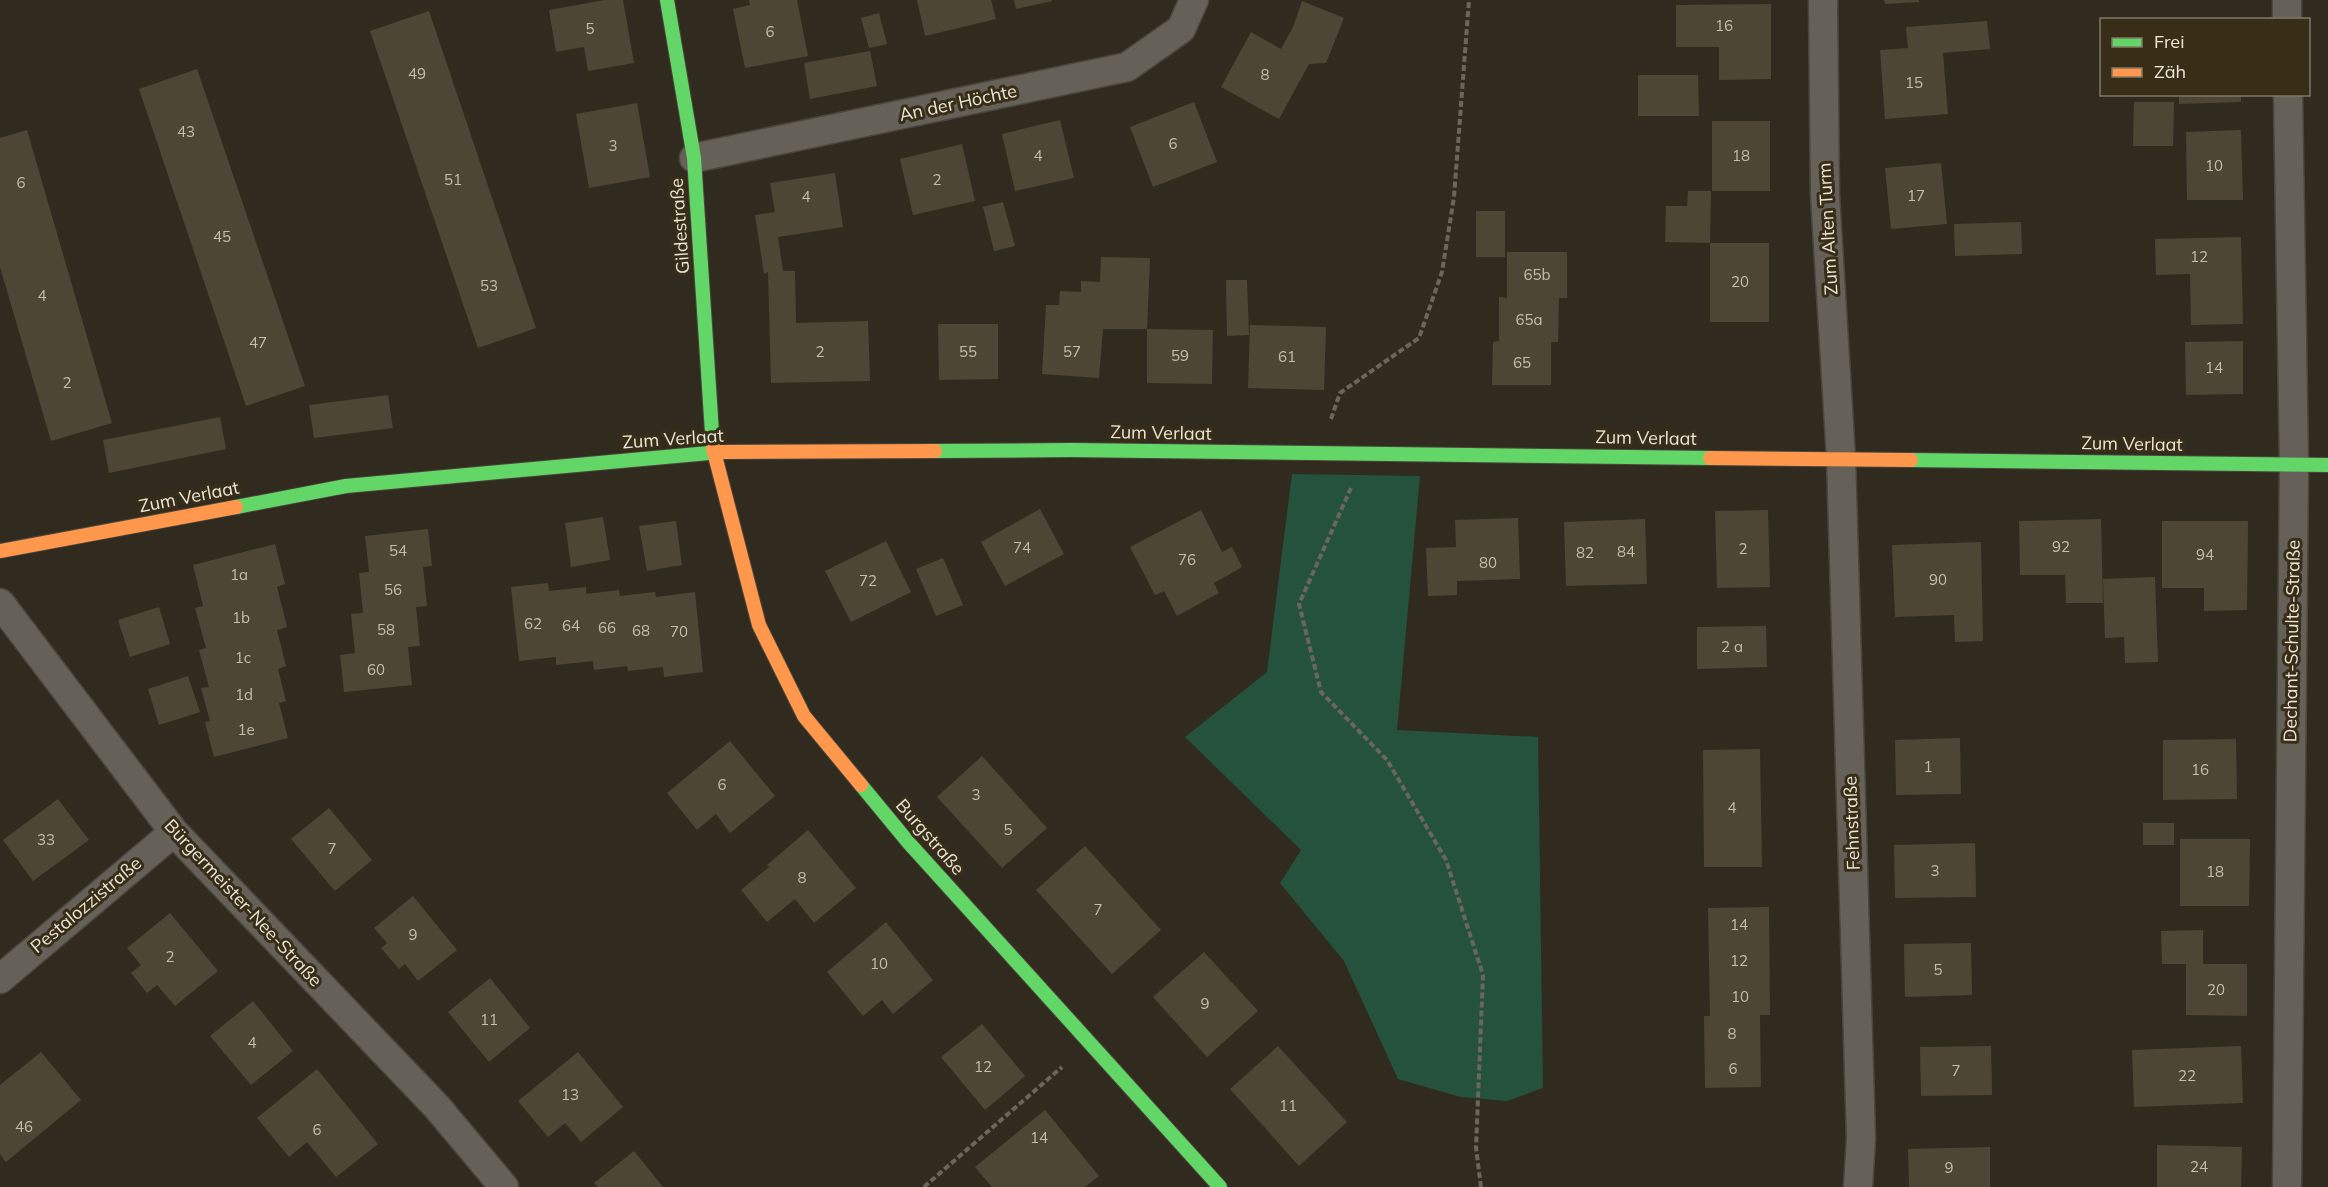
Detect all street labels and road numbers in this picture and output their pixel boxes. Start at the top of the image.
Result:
street label: An der Höchte [897,79,1019,126]
street label: Zum Alten Turm [1813,162,1842,296]
street label: Gildestraße [665,177,694,275]
street label: Zum Verlaat [1110,420,1212,445]
street label: Zum Verlaat [622,423,724,454]
street label: Zum Verlaat [1595,425,1697,450]
street label: Zum Verlaat [2081,431,2183,456]
street label: Zum Verlaat [137,476,241,517]
street label: Dechant-Schulte-Straße [2278,540,2305,742]
street label: Fehnstraße [1838,776,1865,871]
street label: Burgstraße [891,794,970,879]
street label: Bürgermeister-Nee-Straße [159,814,327,991]
street label: Pestalozzistraße [25,851,146,958]

